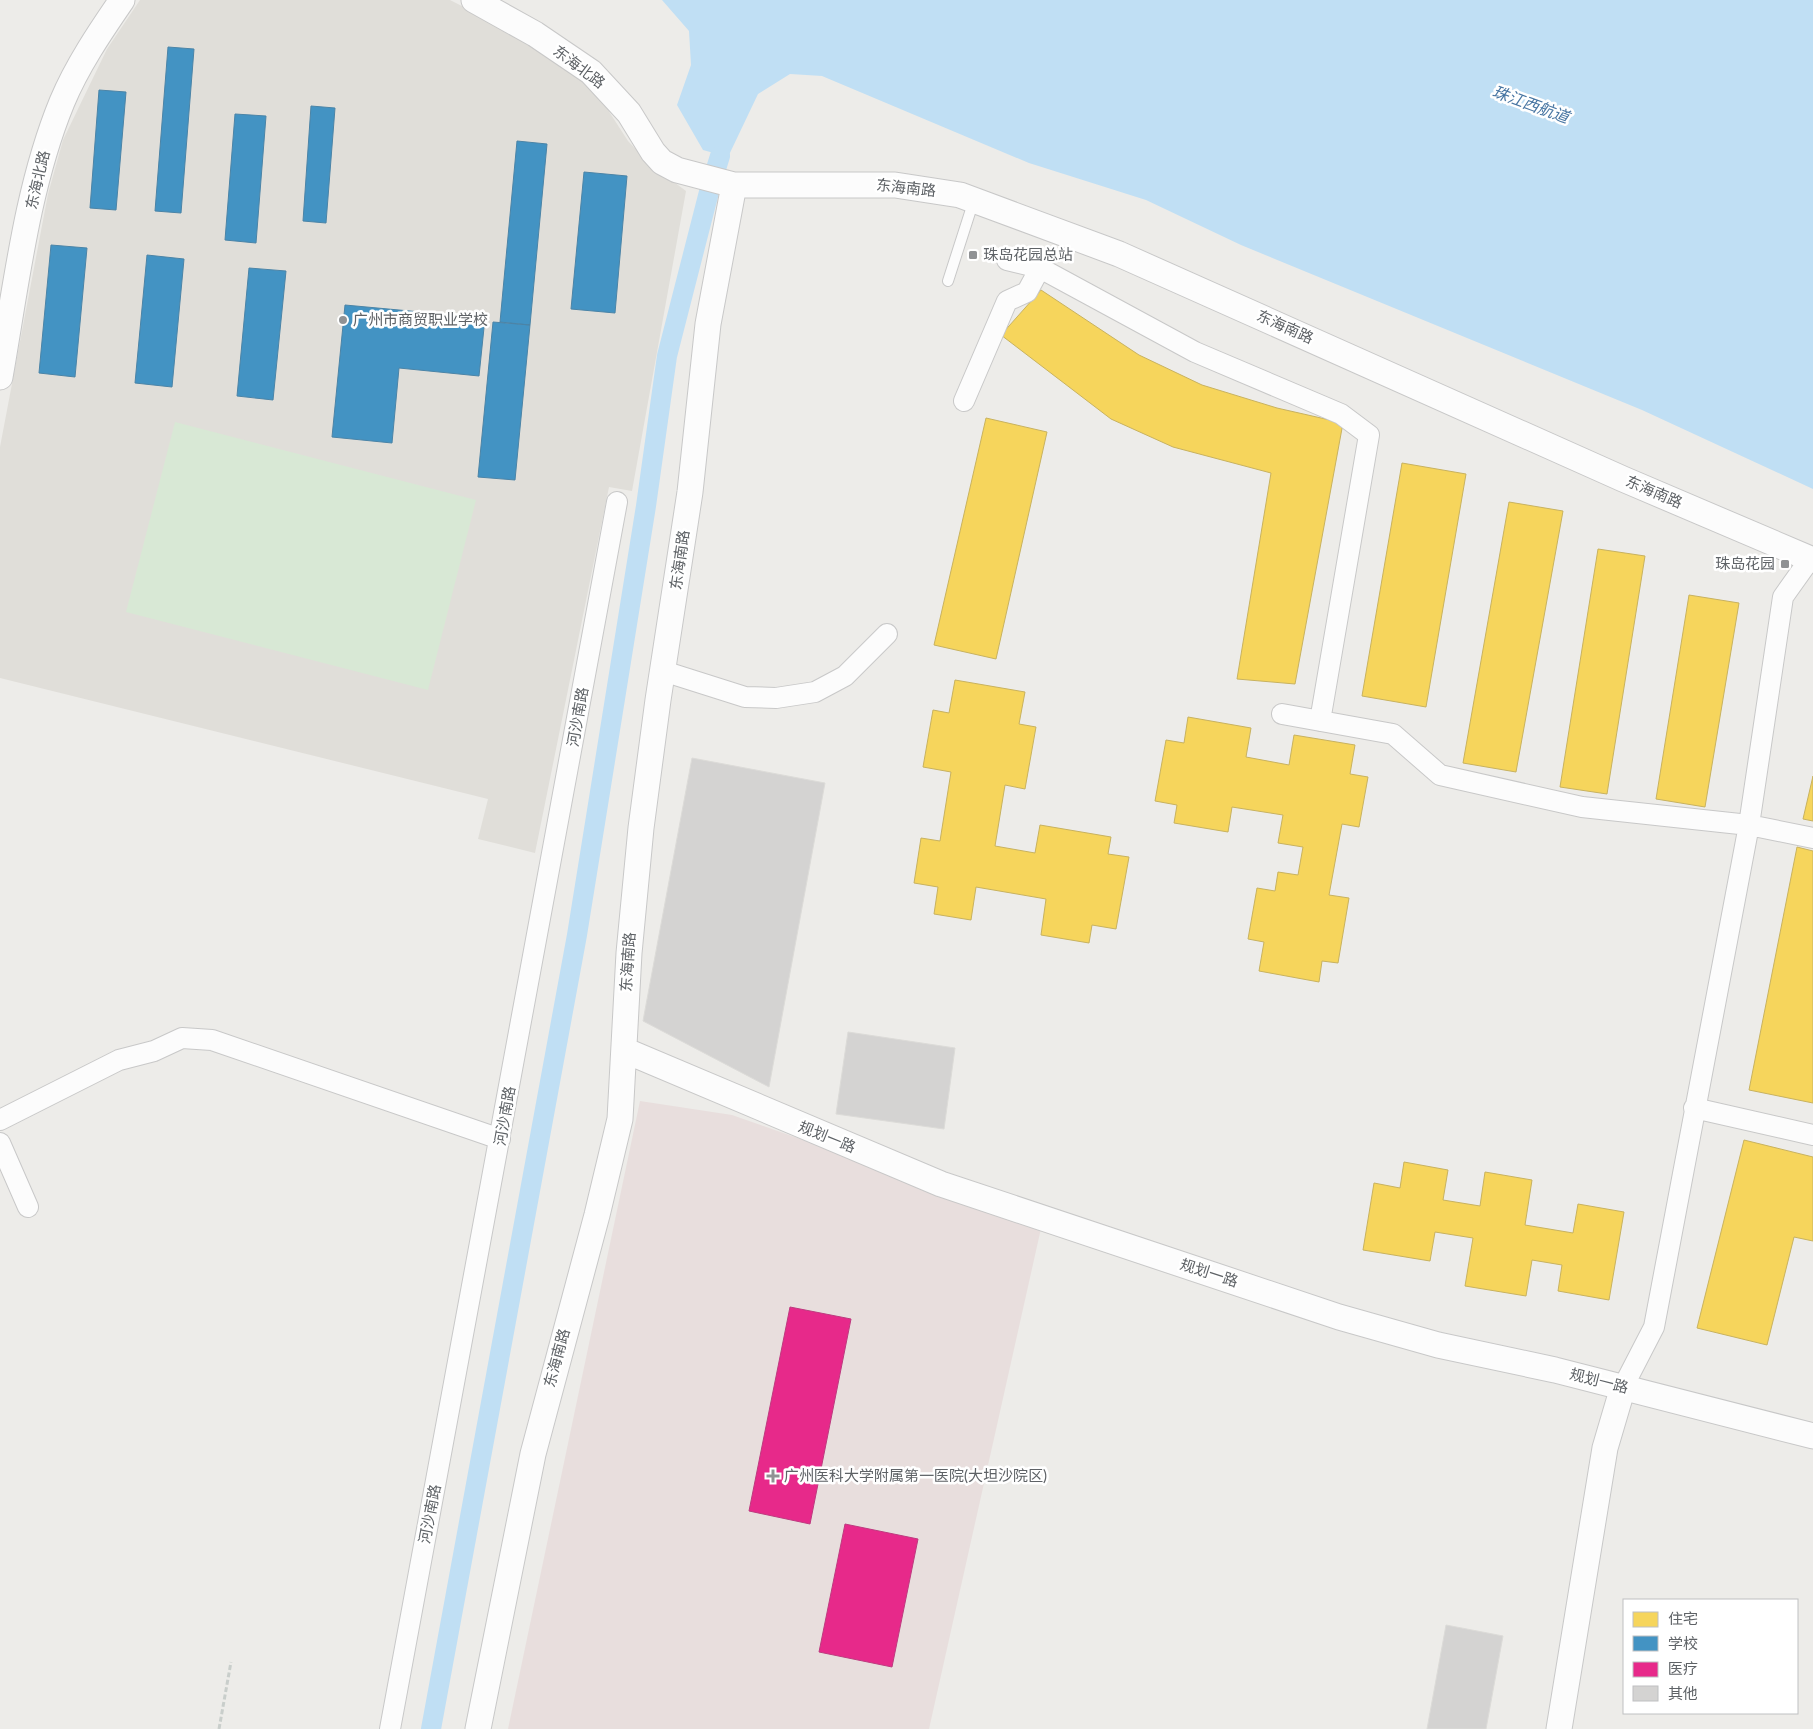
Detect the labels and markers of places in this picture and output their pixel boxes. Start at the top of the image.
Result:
place label: 珠岛花园总站 [983,245,1073,263]
marker: 珠岛花园总站 [967,249,979,261]
place label: 广州市商贸职业学校 [353,310,488,328]
marker: 广州市商贸职业学校 [337,314,349,326]
place label: 珠岛花园 [1715,554,1775,572]
marker: 珠岛花园 [1779,558,1791,570]
place label: 广州医科大学附属第一医院(大坦沙院区) [784,1466,1047,1484]
marker: 广州医科大学附属第一医院(大坦沙院区) [766,1469,780,1483]

